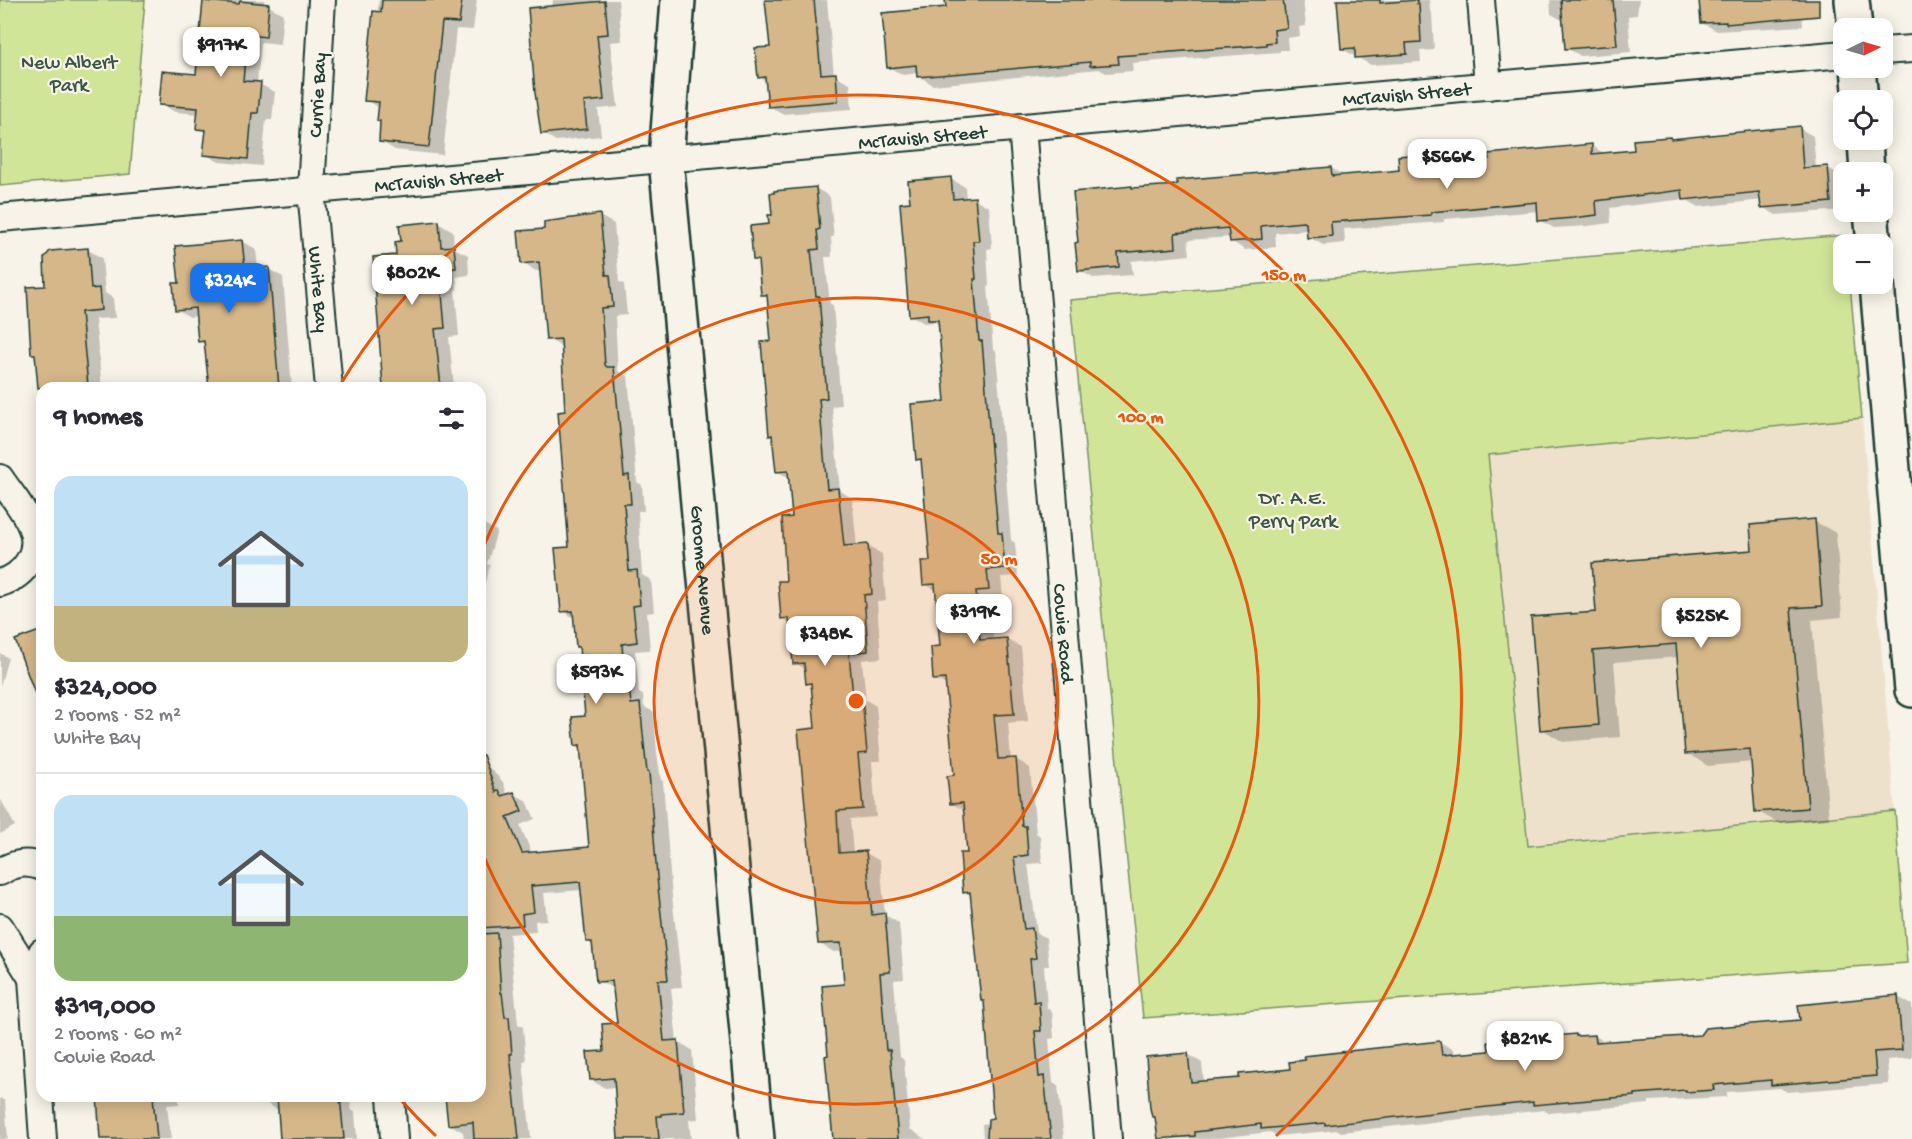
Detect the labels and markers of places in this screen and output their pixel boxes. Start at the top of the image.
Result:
pin: $917K [179,27,263,78]
pin: $566K [1405,139,1489,190]
pin: $802K [370,255,454,306]
pin: $324K [187,263,271,314]
pin: $319K [932,594,1016,645]
pin: $525K [1659,598,1743,649]
pin: $348K [783,616,867,667]
pin: $593K [554,654,638,705]
centre of rings [846,691,866,711]
pin: $821K [1483,1021,1567,1072]

